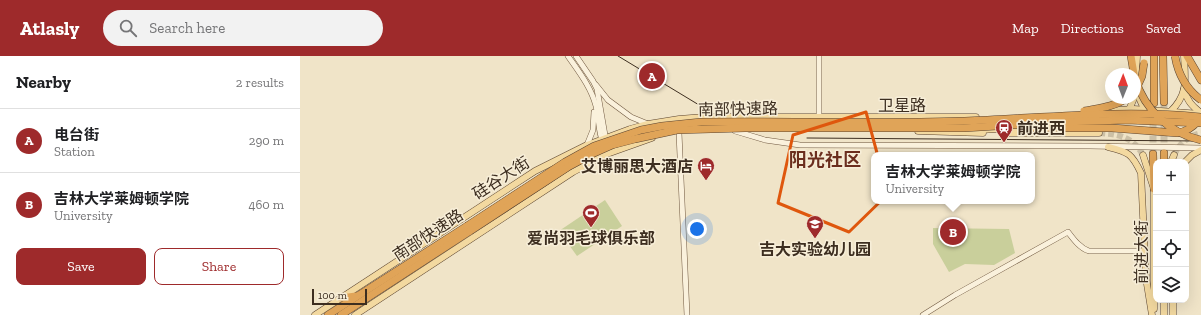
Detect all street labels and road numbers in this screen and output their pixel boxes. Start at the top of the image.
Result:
street label: 卫星路 [878,96,926,115]
street label: 南部快速路 [698,99,778,119]
street label: 硅谷大街 [469,153,533,203]
street label: 南部快速路 [389,205,467,265]
street label: 前进大街 [1132,220,1151,284]

